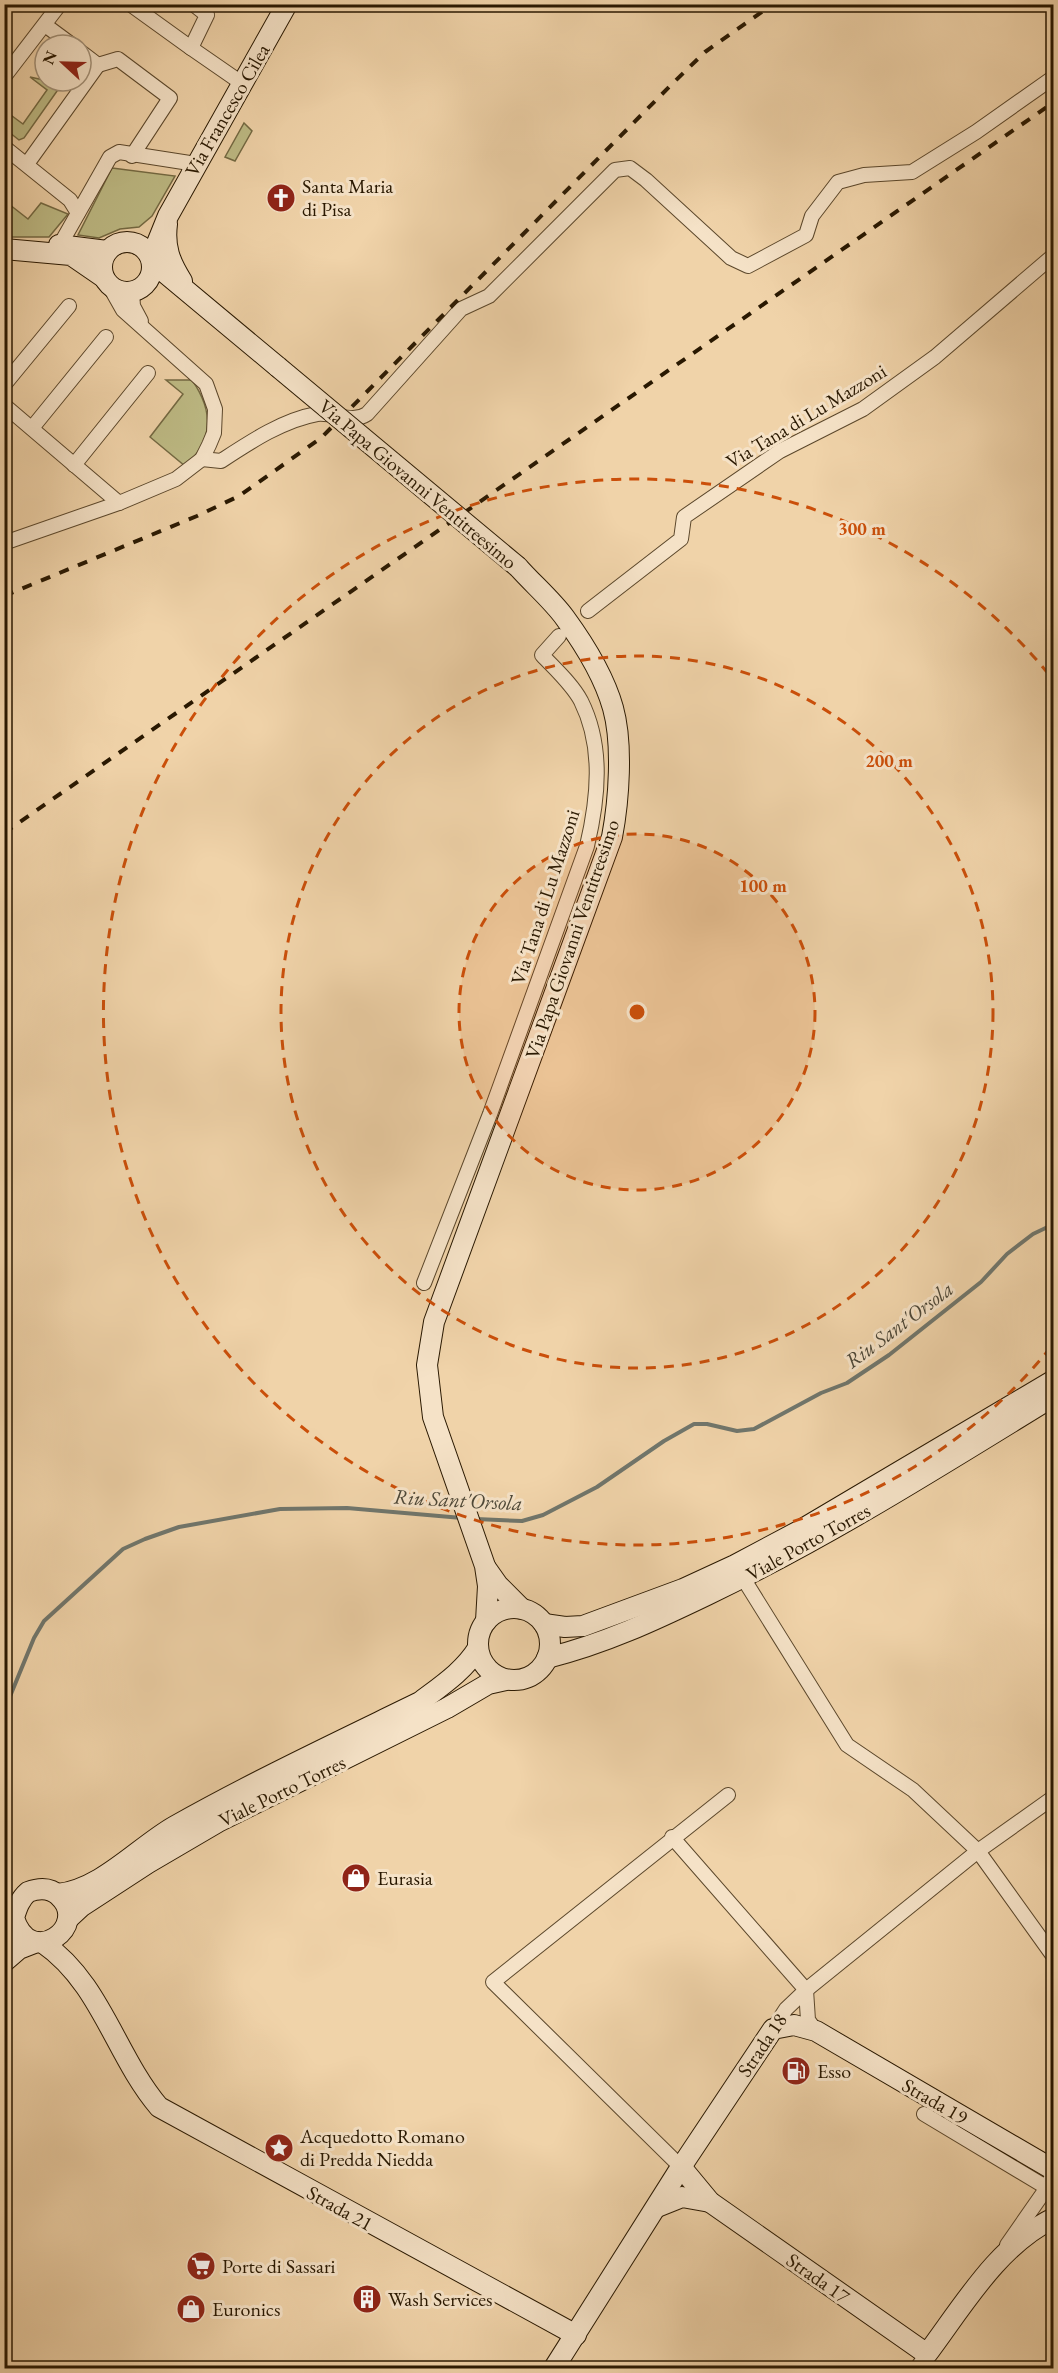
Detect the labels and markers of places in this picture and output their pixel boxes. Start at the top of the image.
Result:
place label: Santa Maria di Pisa [302,173,393,222]
church icon: Santa Maria di Pisa [265,182,297,214]
centre of rings [627,1002,647,1022]
shop icon: Eurasia [340,1862,372,1894]
place label: Eurasia [377,1865,433,1891]
fuel station icon: Esso [780,2055,812,2087]
place label: Esso [817,2058,851,2084]
place label: Acquedotto Romano di Predda Niedda [299,2123,465,2172]
place icon: Acquedotto Romano di Predda Niedda [263,2132,295,2164]
supermarket icon: Porte di Sassari [185,2250,217,2282]
place label: Porte di Sassari [222,2253,336,2279]
building icon: Wash Services [351,2283,383,2315]
place label: Wash Services [388,2286,493,2312]
shop icon: Euronics [175,2293,207,2325]
place label: Euronics [212,2296,280,2322]

